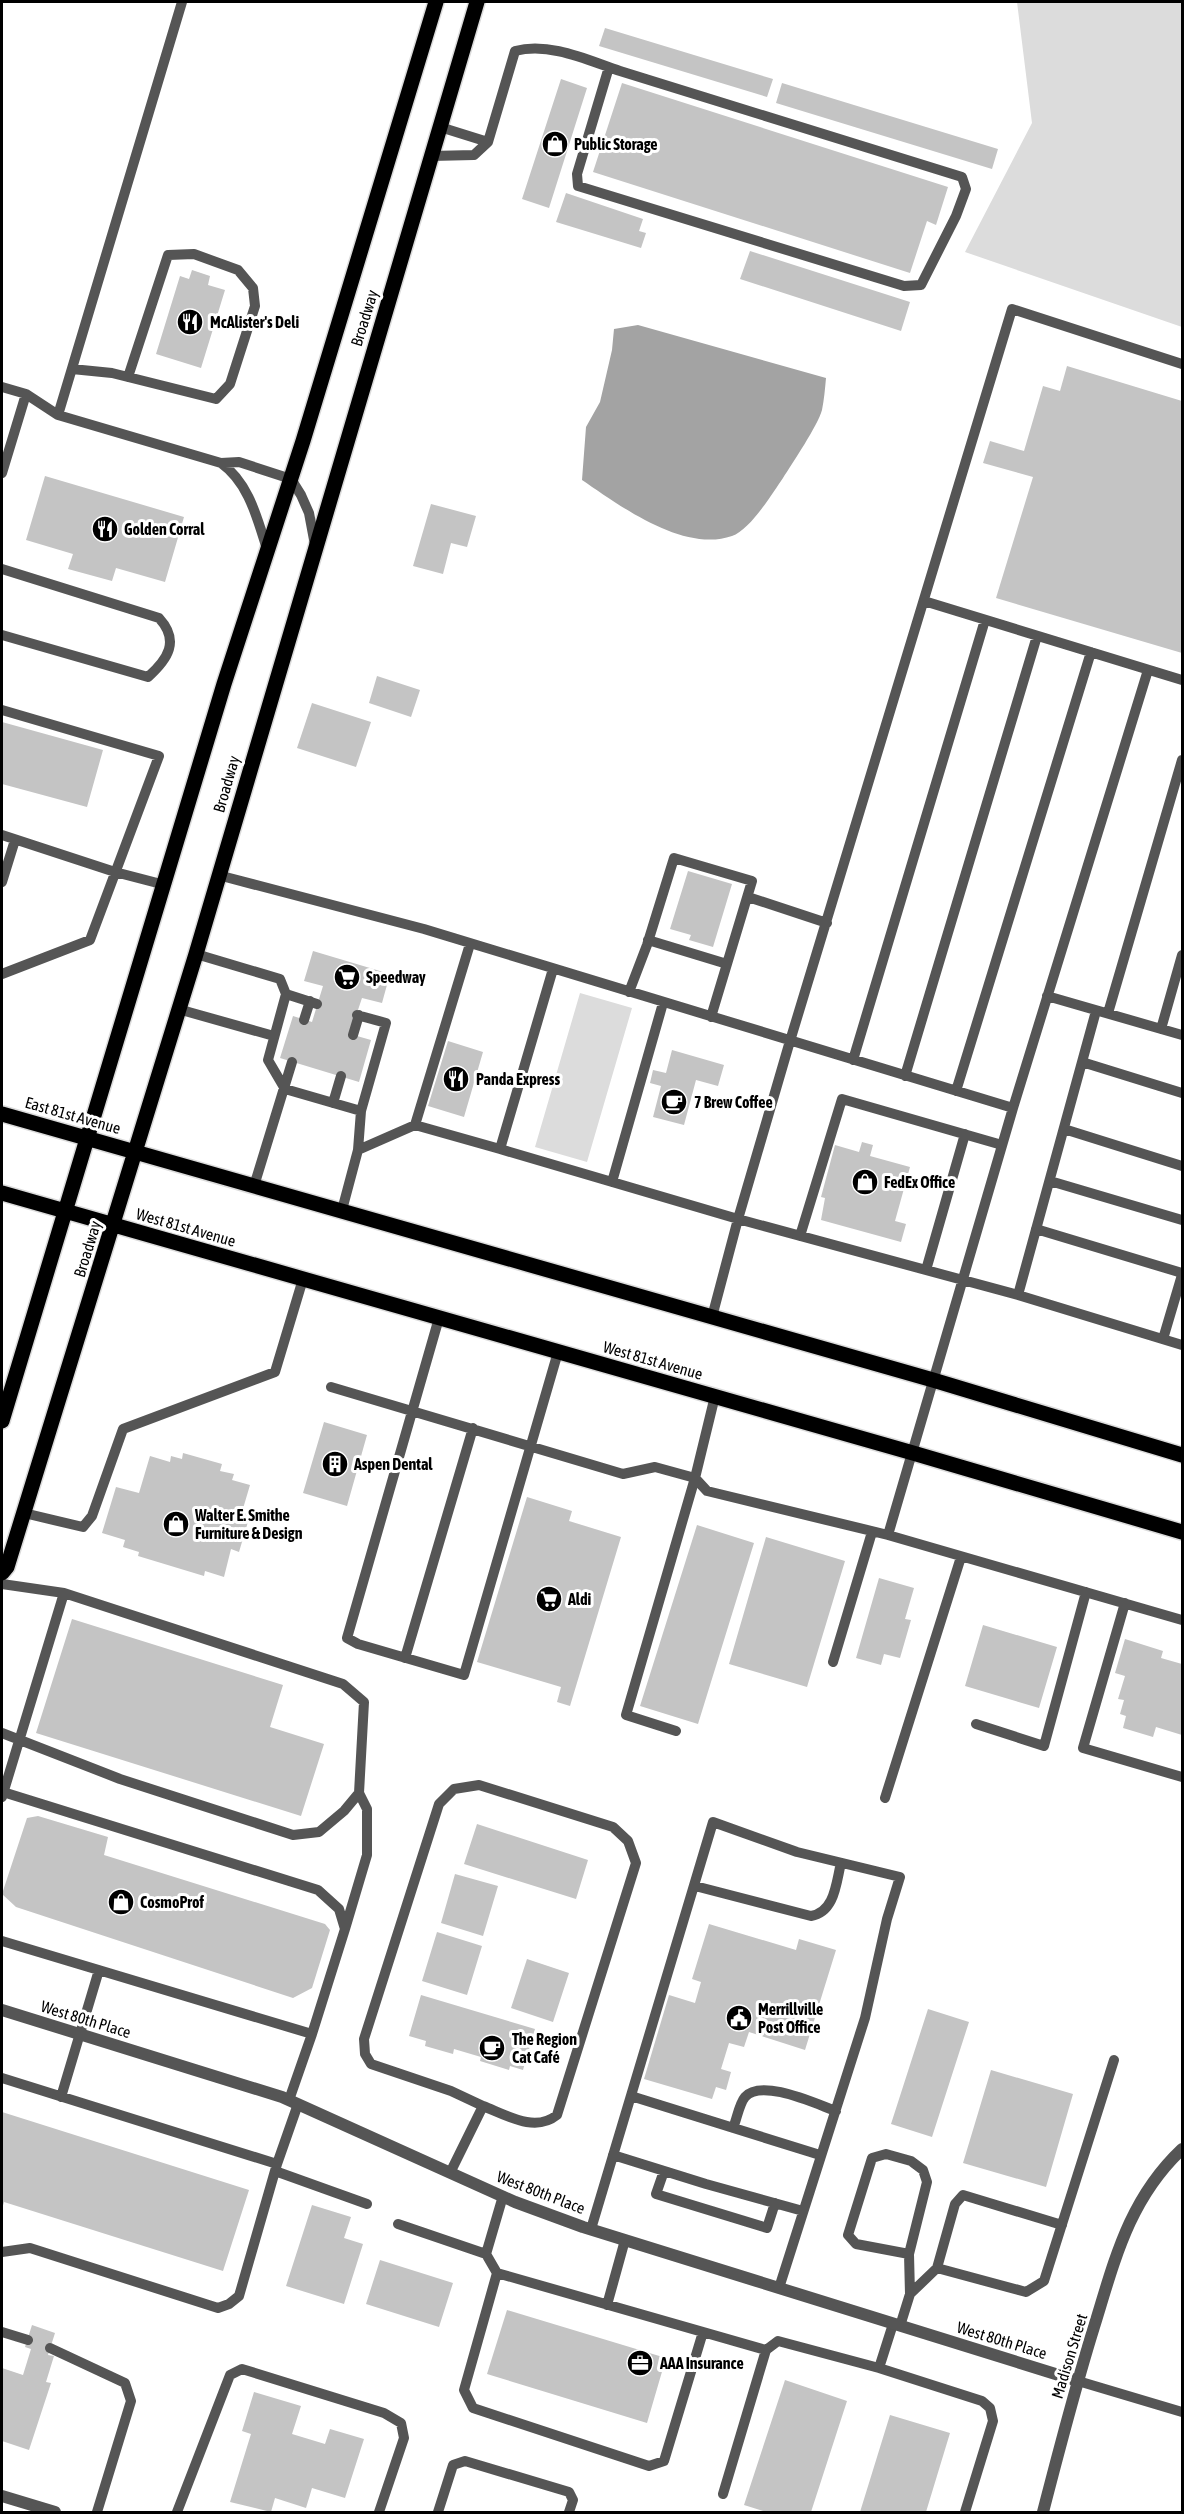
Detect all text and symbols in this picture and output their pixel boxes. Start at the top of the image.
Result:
shop icon: Public Storage [540,129,570,159]
place label: Public Storage [574,135,658,153]
street label: Broadway [347,287,382,349]
restaurant icon: McAlister's Deli [175,307,205,337]
place label: McAlister's Deli [210,313,299,331]
restaurant icon: Golden Corral [90,514,120,544]
place label: Golden Corral [124,520,205,538]
street label: Broadway [209,753,244,815]
supermarket icon: Speedway [332,962,362,992]
place label: Speedway [366,968,426,986]
restaurant icon: Panda Express [441,1064,471,1094]
place label: Panda Express [476,1070,560,1088]
cafe icon: 7 Brew Coffee [659,1087,689,1117]
street label: East 81st Avenue [23,1093,123,1137]
place label: 7 Brew Coffee [694,1093,773,1111]
shop icon: FedEx Office [850,1167,880,1197]
place label: FedEx Office [884,1173,955,1191]
street label: West 81st Avenue [134,1204,238,1250]
street label: Broadway [70,1218,105,1280]
street label: West 81st Avenue [601,1337,705,1383]
building icon: Aspen Dental [320,1449,350,1479]
place label: Aspen Dental [353,1455,433,1473]
place label: Walter E. Smithe Furniture & Design [194,1506,303,1542]
shop icon: Walter E. Smithe Furniture & Design [161,1509,191,1539]
supermarket icon: Aldi [534,1584,564,1614]
place label: Aldi [567,1590,592,1608]
shop icon: CosmoProf [106,1887,136,1917]
place label: CosmoProf [140,1893,204,1911]
street label: West 80th Place [39,1997,133,2041]
place label: Merrillville Post Office [758,2000,823,2036]
public building icon: Merrillville Post Office [724,2003,754,2033]
place label: The Region Cat Café [512,2030,577,2066]
cafe icon: The Region Cat Café [477,2033,507,2063]
street label: West 80th Place [494,2167,588,2217]
street label: Madison Street [1048,2311,1091,2401]
street label: West 80th Place [955,2318,1049,2362]
office icon: AAA Insurance [625,2348,655,2378]
place label: AAA Insurance [659,2354,744,2372]

